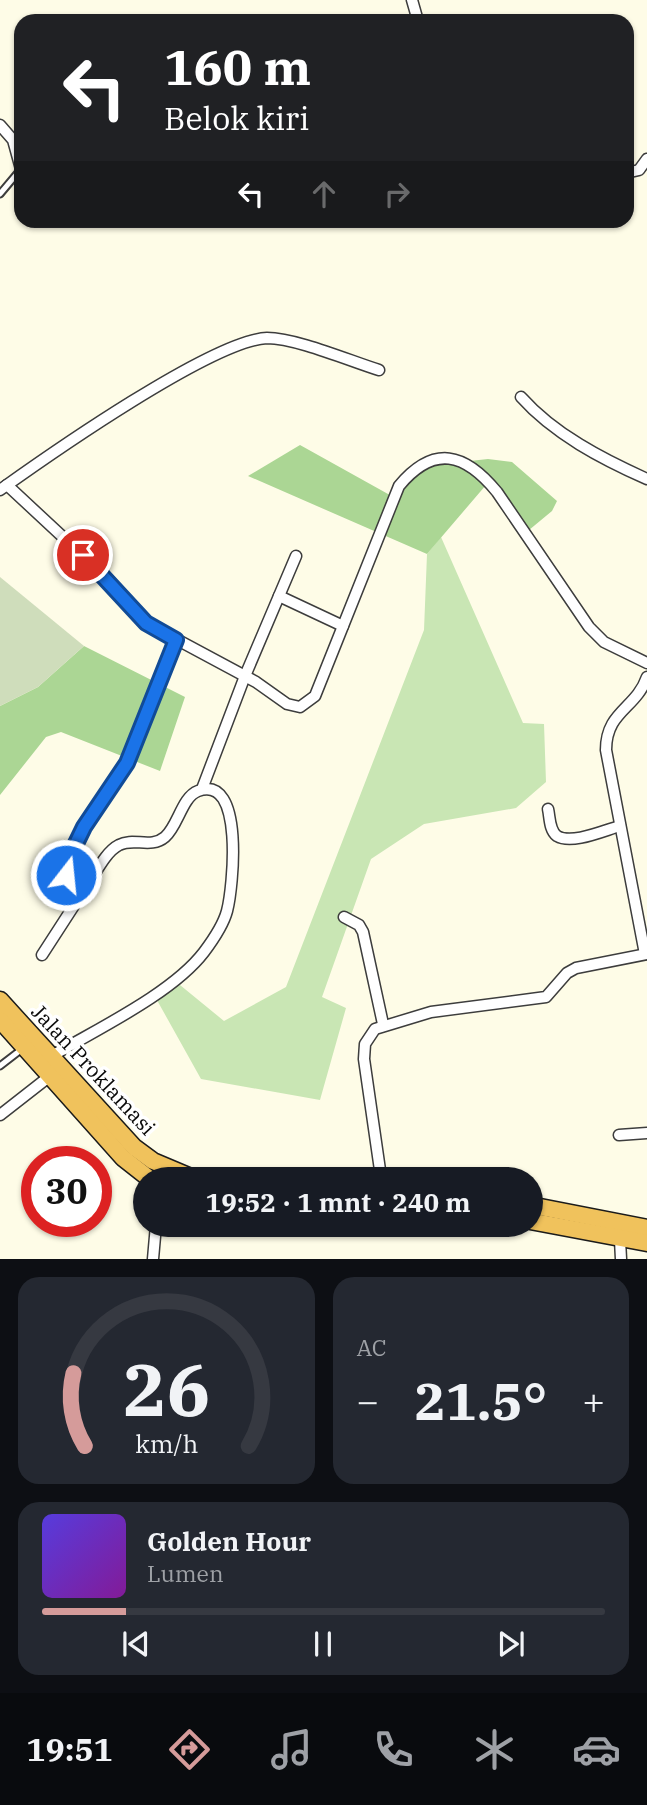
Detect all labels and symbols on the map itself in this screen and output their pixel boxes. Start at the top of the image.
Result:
pin [53,525,113,585]
position arrow [29,838,103,912]
street label: Jalan Proklamasi [26,998,162,1141]
speed limit sign: 30 [21,1146,112,1237]

